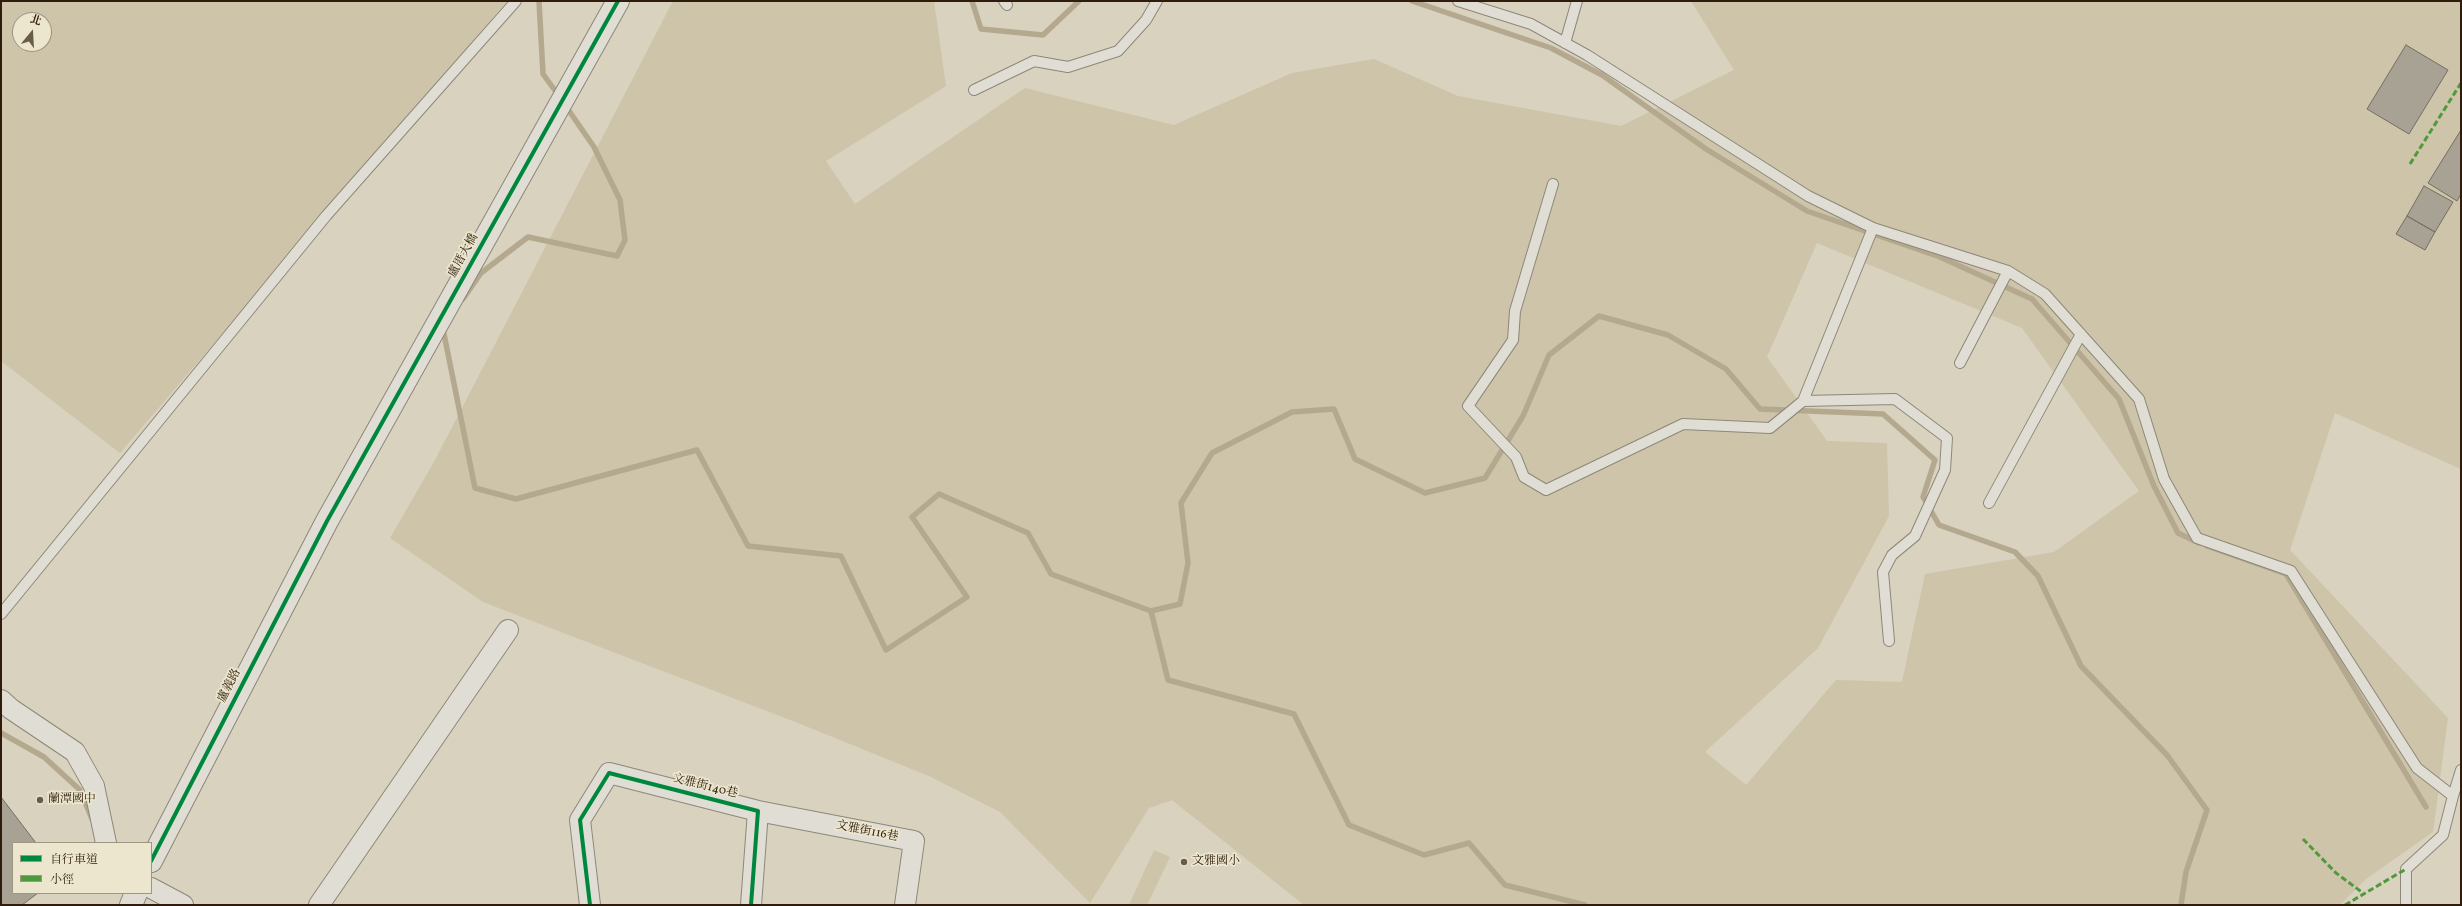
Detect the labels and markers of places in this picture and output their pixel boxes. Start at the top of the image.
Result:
place label: 蘭潭國中 [48,793,96,807]
marker: 蘭潭國中 [35,795,45,805]
place label: 文雅國小 [1192,855,1240,869]
marker: 文雅國小 [1179,857,1189,867]

